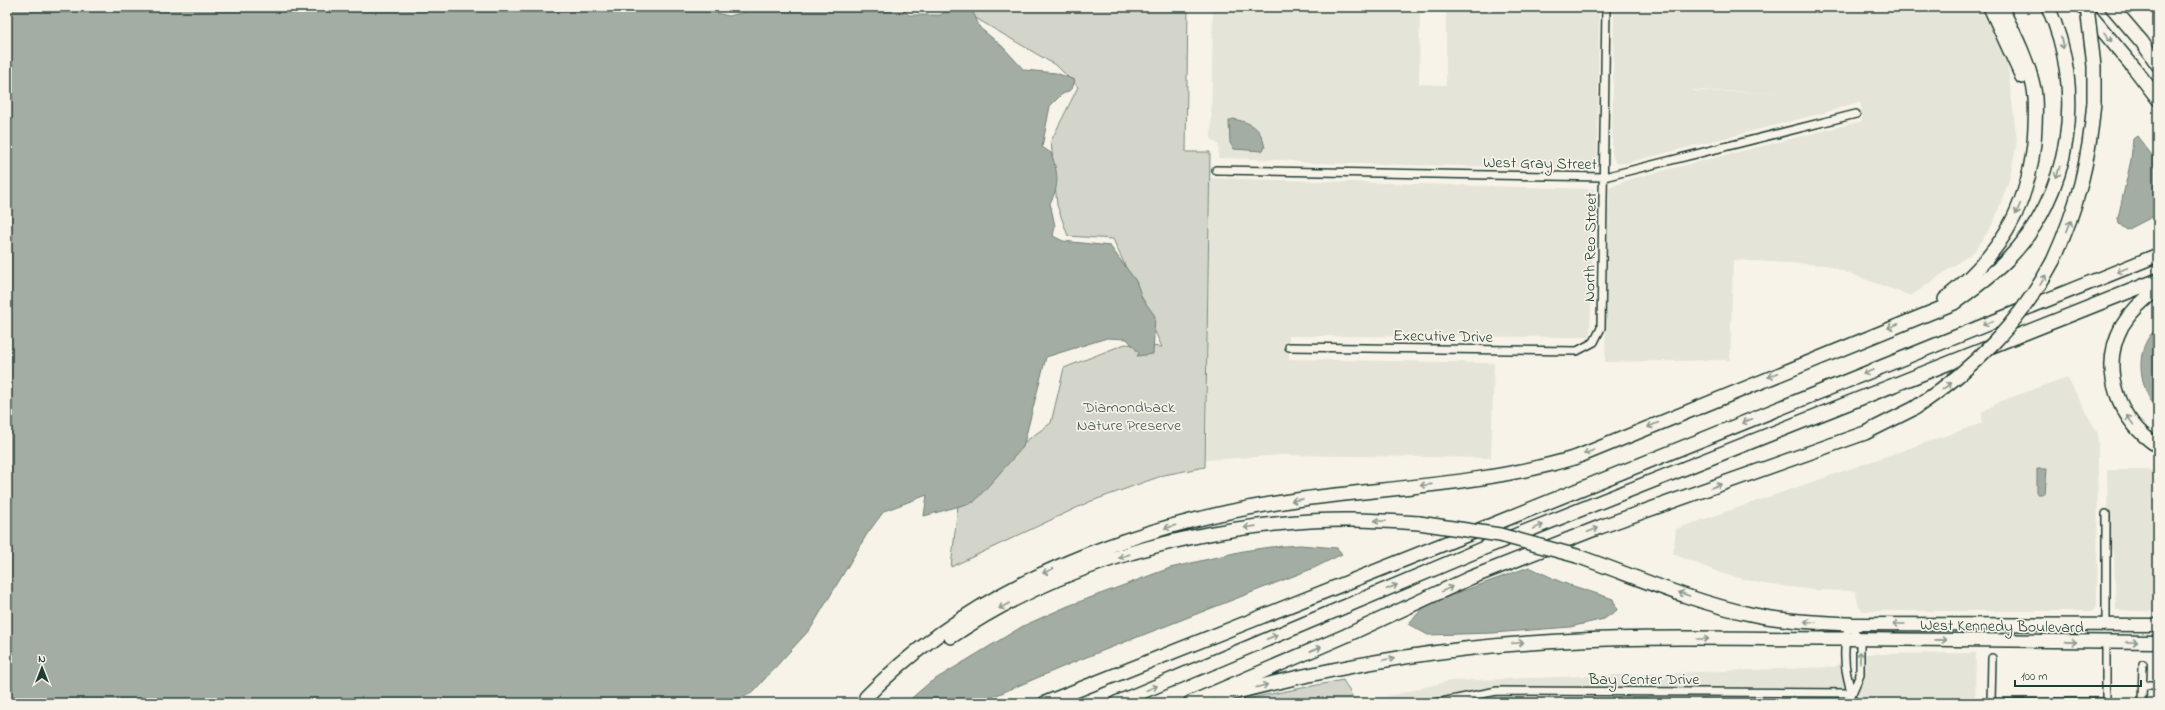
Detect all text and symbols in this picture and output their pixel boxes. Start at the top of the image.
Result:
one-way arrow [2103,31,2112,42]
one-way arrow [2058,37,2066,50]
street label: West Gray Street [1483,151,1598,177]
one-way arrow [2054,165,2061,178]
street label: North Reo Street [1578,191,1604,302]
one-way arrow [2014,202,2022,214]
one-way arrow [2066,220,2074,232]
one-way arrow [2116,266,2128,274]
one-way arrow [2040,274,2048,286]
one-way arrow [1983,320,1995,328]
one-way arrow [1888,323,1900,331]
street label: Executive Drive [1393,324,1494,350]
one-way arrow [1862,369,1874,376]
one-way arrow [1768,372,1780,380]
one-way arrow [1942,382,1953,390]
park label: Diamondback Nature Preserve [1077,396,1182,438]
one-way arrow [2125,414,2134,425]
one-way arrow [1742,417,1754,425]
one-way arrow [1647,422,1659,429]
one-way arrow [1583,449,1595,456]
one-way arrow [1420,481,1433,488]
one-way arrow [1709,482,1721,490]
one-way arrow [1291,496,1304,504]
one-way arrow [1374,517,1387,524]
one-way arrow [1531,522,1543,530]
one-way arrow [1244,523,1257,531]
one-way arrow [1164,524,1177,531]
one-way arrow [1586,525,1598,533]
one-way arrow [1118,552,1130,560]
one-way arrow [1043,568,1055,576]
one-way arrow [1385,582,1397,590]
one-way arrow [1440,585,1452,592]
one-way arrow [1678,590,1690,598]
one-way arrow [998,603,1010,610]
street label: West Kennedy Boulevard [1920,614,2084,640]
one-way arrow [1804,618,1817,625]
one-way arrow [1893,620,1906,628]
one-way arrow [1265,633,1277,640]
one-way arrow [1696,635,1709,643]
one-way arrow [1934,636,1947,644]
one-way arrow [2064,638,2077,646]
one-way arrow [2125,638,2138,646]
one-way arrow [1511,640,1524,647]
one-way arrow [1309,645,1321,652]
north arrow [22,648,62,688]
text: N [38,651,46,667]
one-way arrow [1856,651,1864,664]
one-way arrow [1382,655,1395,663]
scale bar [2015,662,2141,688]
street label: Bay Center Drive [1587,668,1700,692]
text: 100 m [2021,668,2048,686]
one-way arrow [1255,682,1268,689]
one-way arrow [1146,684,1158,691]

